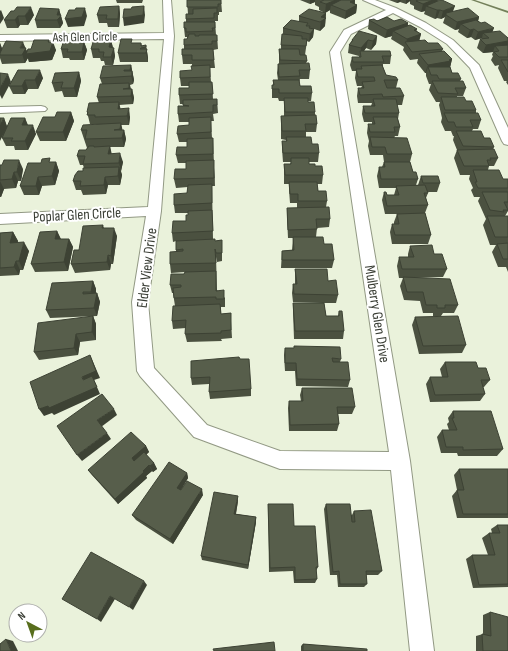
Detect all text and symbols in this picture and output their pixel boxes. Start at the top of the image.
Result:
street label: Ash Glen Circle [51,28,118,46]
street label: Poplar Glen Circle [33,203,121,227]
street label: Elder View Drive [133,227,161,309]
street label: Mulberry Glen Drive [360,264,394,364]
north arrow [8,603,48,643]
text: N [15,609,28,623]

